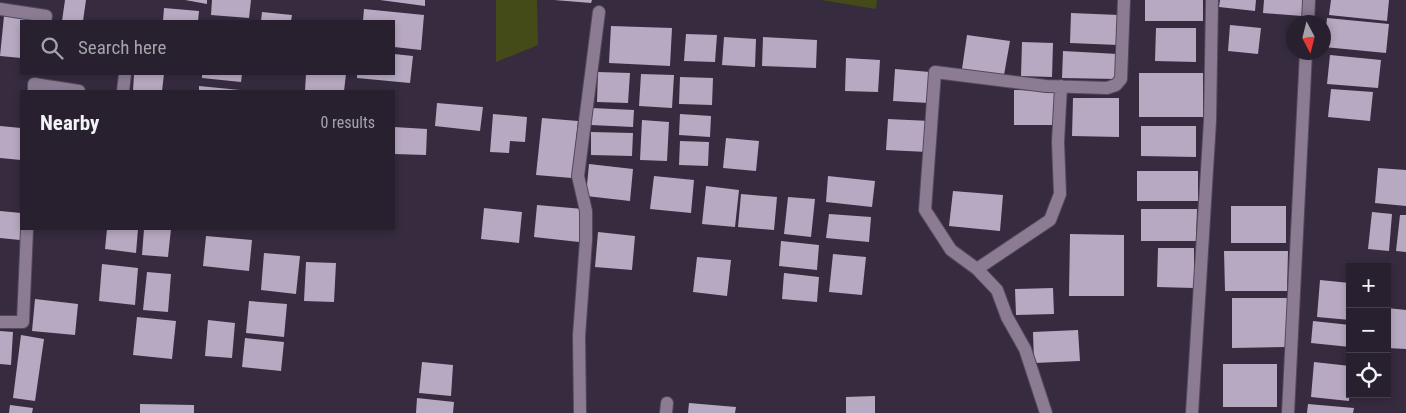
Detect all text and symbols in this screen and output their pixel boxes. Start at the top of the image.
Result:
north arrow [1286,15,1331,60]
search box [20,20,395,75]
icon: search [38,34,66,62]
text: Search here [78,36,166,59]
text: Nearby [40,111,99,135]
text: 0 results [320,113,375,132]
map controls [1346,263,1391,398]
button: + [1346,263,1391,308]
button: − [1346,308,1391,353]
button: locate [1346,353,1391,398]

